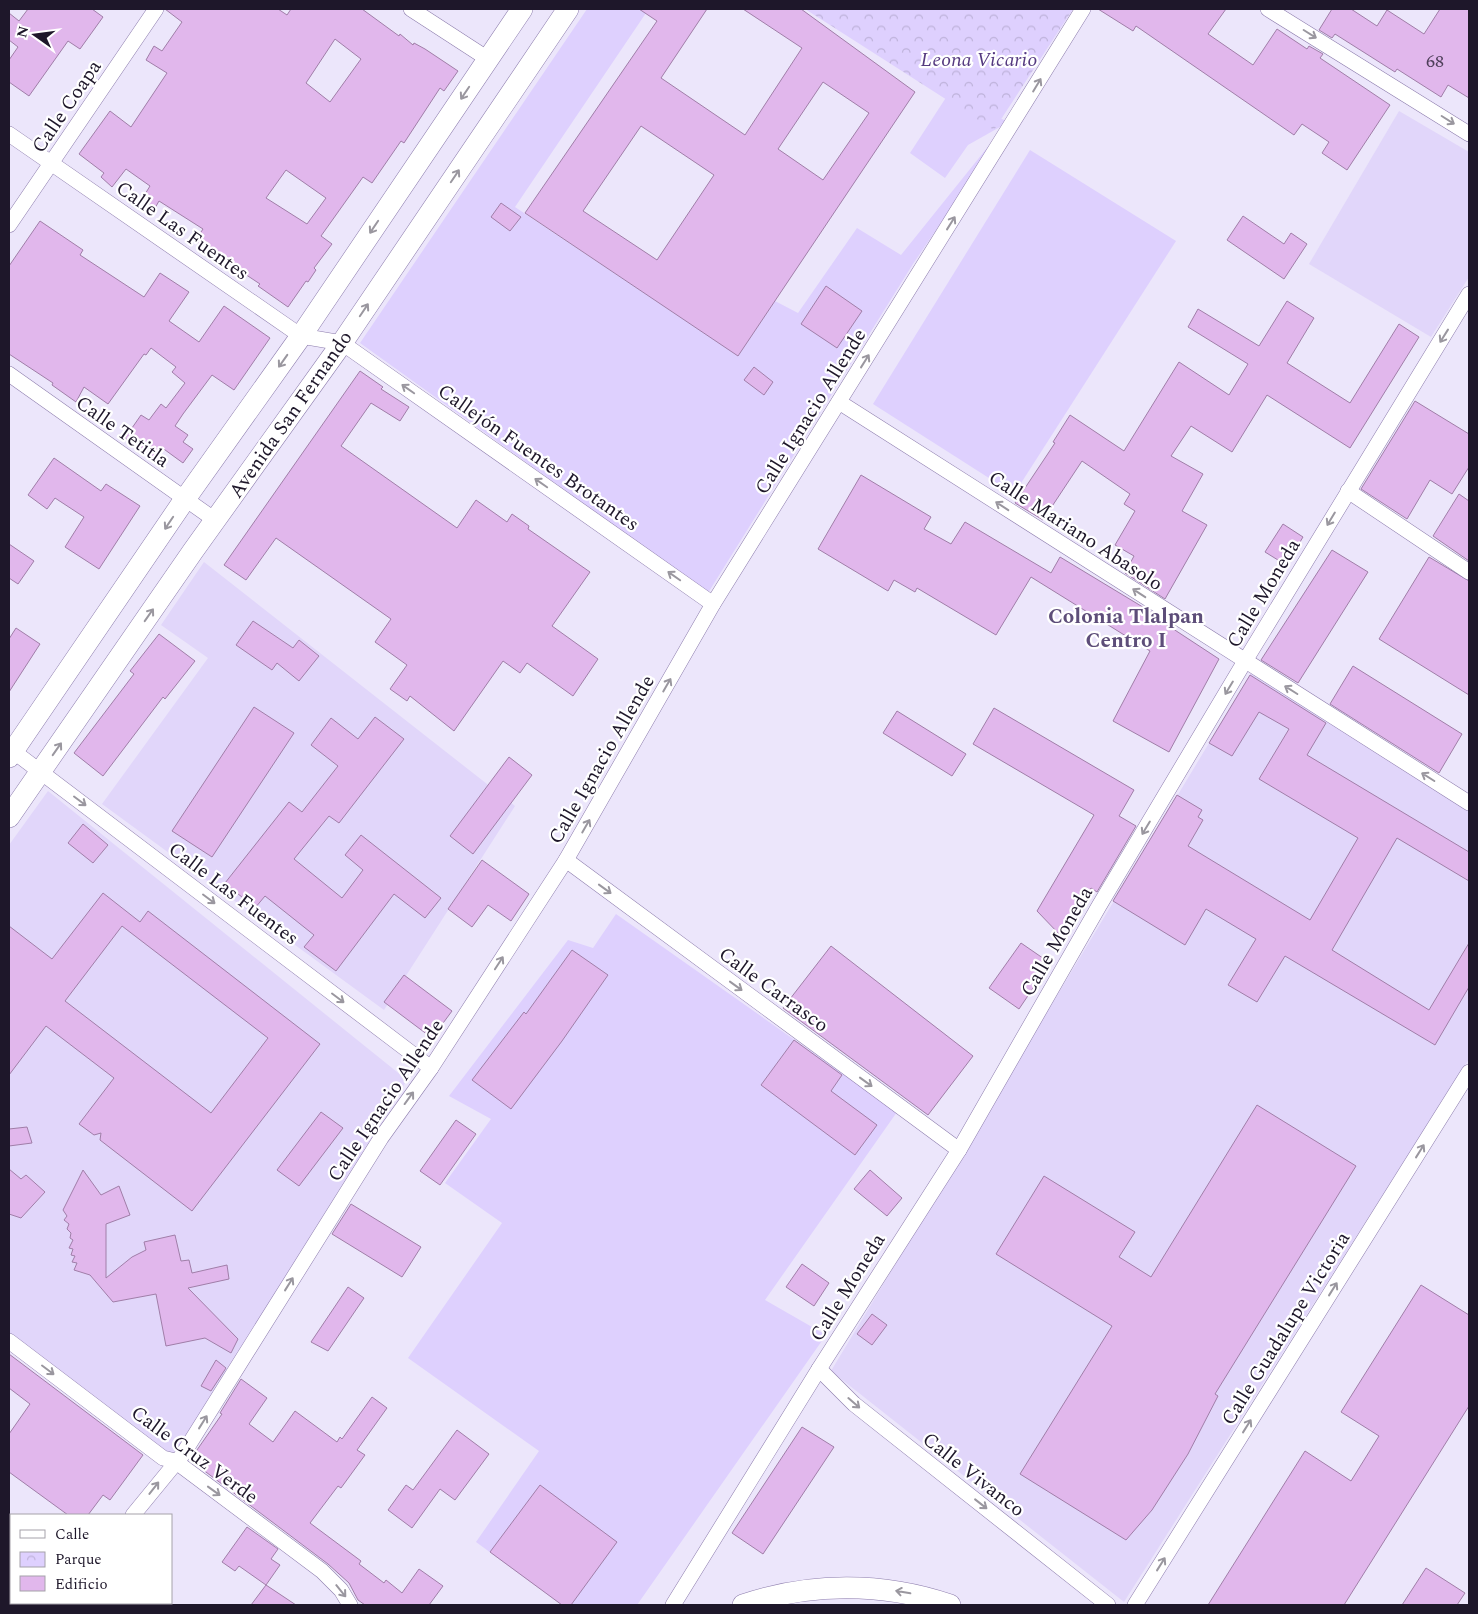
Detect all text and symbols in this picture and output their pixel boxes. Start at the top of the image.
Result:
north arrow [10,10,60,60]
text: N [11,24,34,40]
one-way arrow [1302,30,1316,40]
park label: Leona Vicario [921,45,1037,75]
house number: 68 [1426,48,1444,75]
street label: Calle Coapa [24,54,109,159]
one-way arrow [1032,78,1042,92]
one-way arrow [460,85,470,99]
one-way arrow [1440,116,1454,126]
one-way arrow [450,169,460,183]
street label: Calle Las Fuentes [110,174,255,288]
one-way arrow [946,216,956,230]
one-way arrow [369,220,379,234]
one-way arrow [359,303,369,317]
street label: Calle Ignacio Allende [748,323,874,500]
street label: Avenida San Fernando [221,324,360,505]
one-way arrow [1438,328,1448,342]
one-way arrow [278,354,288,368]
one-way arrow [860,354,870,368]
street label: Callejón Fuentes Brotantes [431,377,645,539]
one-way arrow [401,384,415,394]
street label: Calle Tetitla [69,388,176,475]
street label: Calle Mariano Abasolo [982,463,1169,599]
one-way arrow [534,478,548,488]
one-way arrow [995,501,1009,511]
one-way arrow [1326,512,1336,526]
one-way arrow [164,516,174,530]
street label: Calle Moneda [1219,533,1308,654]
one-way arrow [667,571,681,581]
one-way arrow [1132,588,1146,598]
district label: Colonia Tlalpan Centro I [1048,601,1204,657]
one-way arrow [144,608,154,622]
street label: Calle Ignacio Allende [541,669,663,850]
one-way arrow [662,677,672,692]
one-way arrow [1223,680,1233,694]
one-way arrow [1284,685,1298,695]
one-way arrow [52,742,62,756]
one-way arrow [1421,771,1435,782]
one-way arrow [73,795,86,806]
one-way arrow [581,818,591,833]
one-way arrow [1140,820,1150,834]
street label: Calle Las Fuentes [162,835,305,953]
street label: Calle Moneda [1013,881,1101,1002]
one-way arrow [598,884,612,894]
one-way arrow [202,894,215,905]
street label: Calle Carrasco [712,940,835,1040]
one-way arrow [494,956,504,970]
one-way arrow [729,980,742,991]
one-way arrow [331,993,345,1003]
street label: Calle Ignacio Allende [320,1013,452,1188]
one-way arrow [859,1077,873,1087]
one-way arrow [404,1091,414,1105]
one-way arrow [1415,1145,1425,1159]
street label: Calle Guadalupe Victoria [1214,1226,1358,1431]
street label: Calle Moneda [803,1227,893,1348]
one-way arrow [285,1278,295,1292]
one-way arrow [1329,1282,1339,1296]
one-way arrow [41,1365,55,1375]
one-way arrow [848,1397,861,1409]
street label: Calle Cruz Verde [124,1398,264,1511]
one-way arrow [198,1416,208,1430]
one-way arrow [1242,1420,1252,1434]
street label: Calle Vivanco [916,1425,1031,1525]
one-way arrow [149,1481,159,1495]
one-way arrow [207,1486,221,1496]
one-way arrow [974,1499,987,1510]
legend [10,1514,172,1604]
text: Calle [55,1523,89,1546]
text: Parque [55,1548,102,1571]
one-way arrow [1156,1557,1166,1571]
text: Edificio [55,1573,108,1596]
one-way arrow [335,1584,346,1597]
one-way arrow [895,1587,911,1597]

